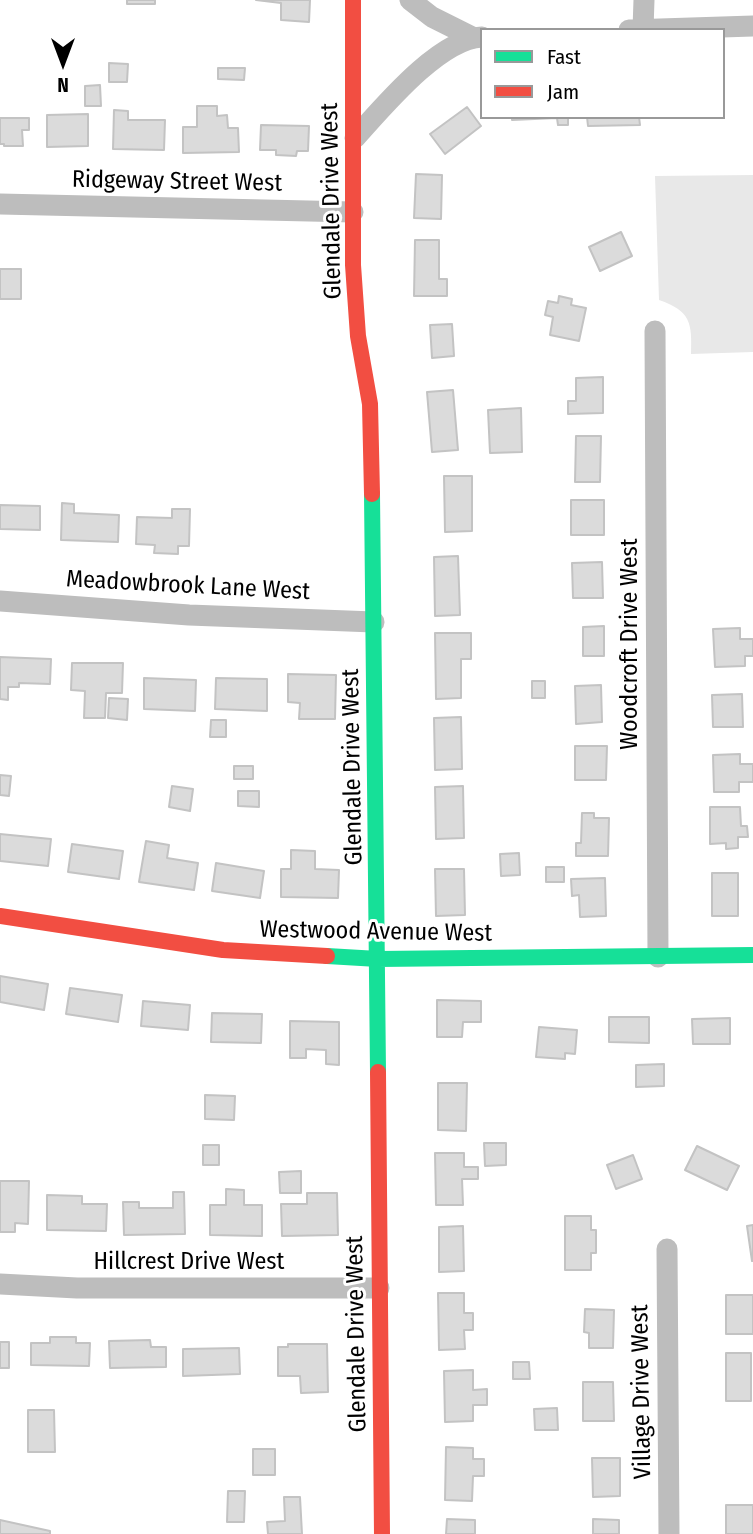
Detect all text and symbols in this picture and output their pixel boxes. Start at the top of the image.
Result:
north arrow [28,28,98,98]
legend [480,28,725,119]
text: Fast [547,44,581,70]
text: N [57,73,69,96]
text: Jam [547,79,579,105]
street label: Glendale Drive West [316,102,348,300]
street label: Ridgeway Street West [72,166,282,198]
street label: Woodcroft Drive West [616,538,644,750]
street label: Meadowbrook Lane West [65,565,311,607]
street label: Glendale Drive West [337,668,369,866]
street label: Westwood Avenue West [259,916,493,948]
street label: Glendale Drive West [341,1235,373,1433]
street label: Hillcrest Drive West [94,1248,284,1276]
street label: Village Drive West [626,1304,658,1480]

